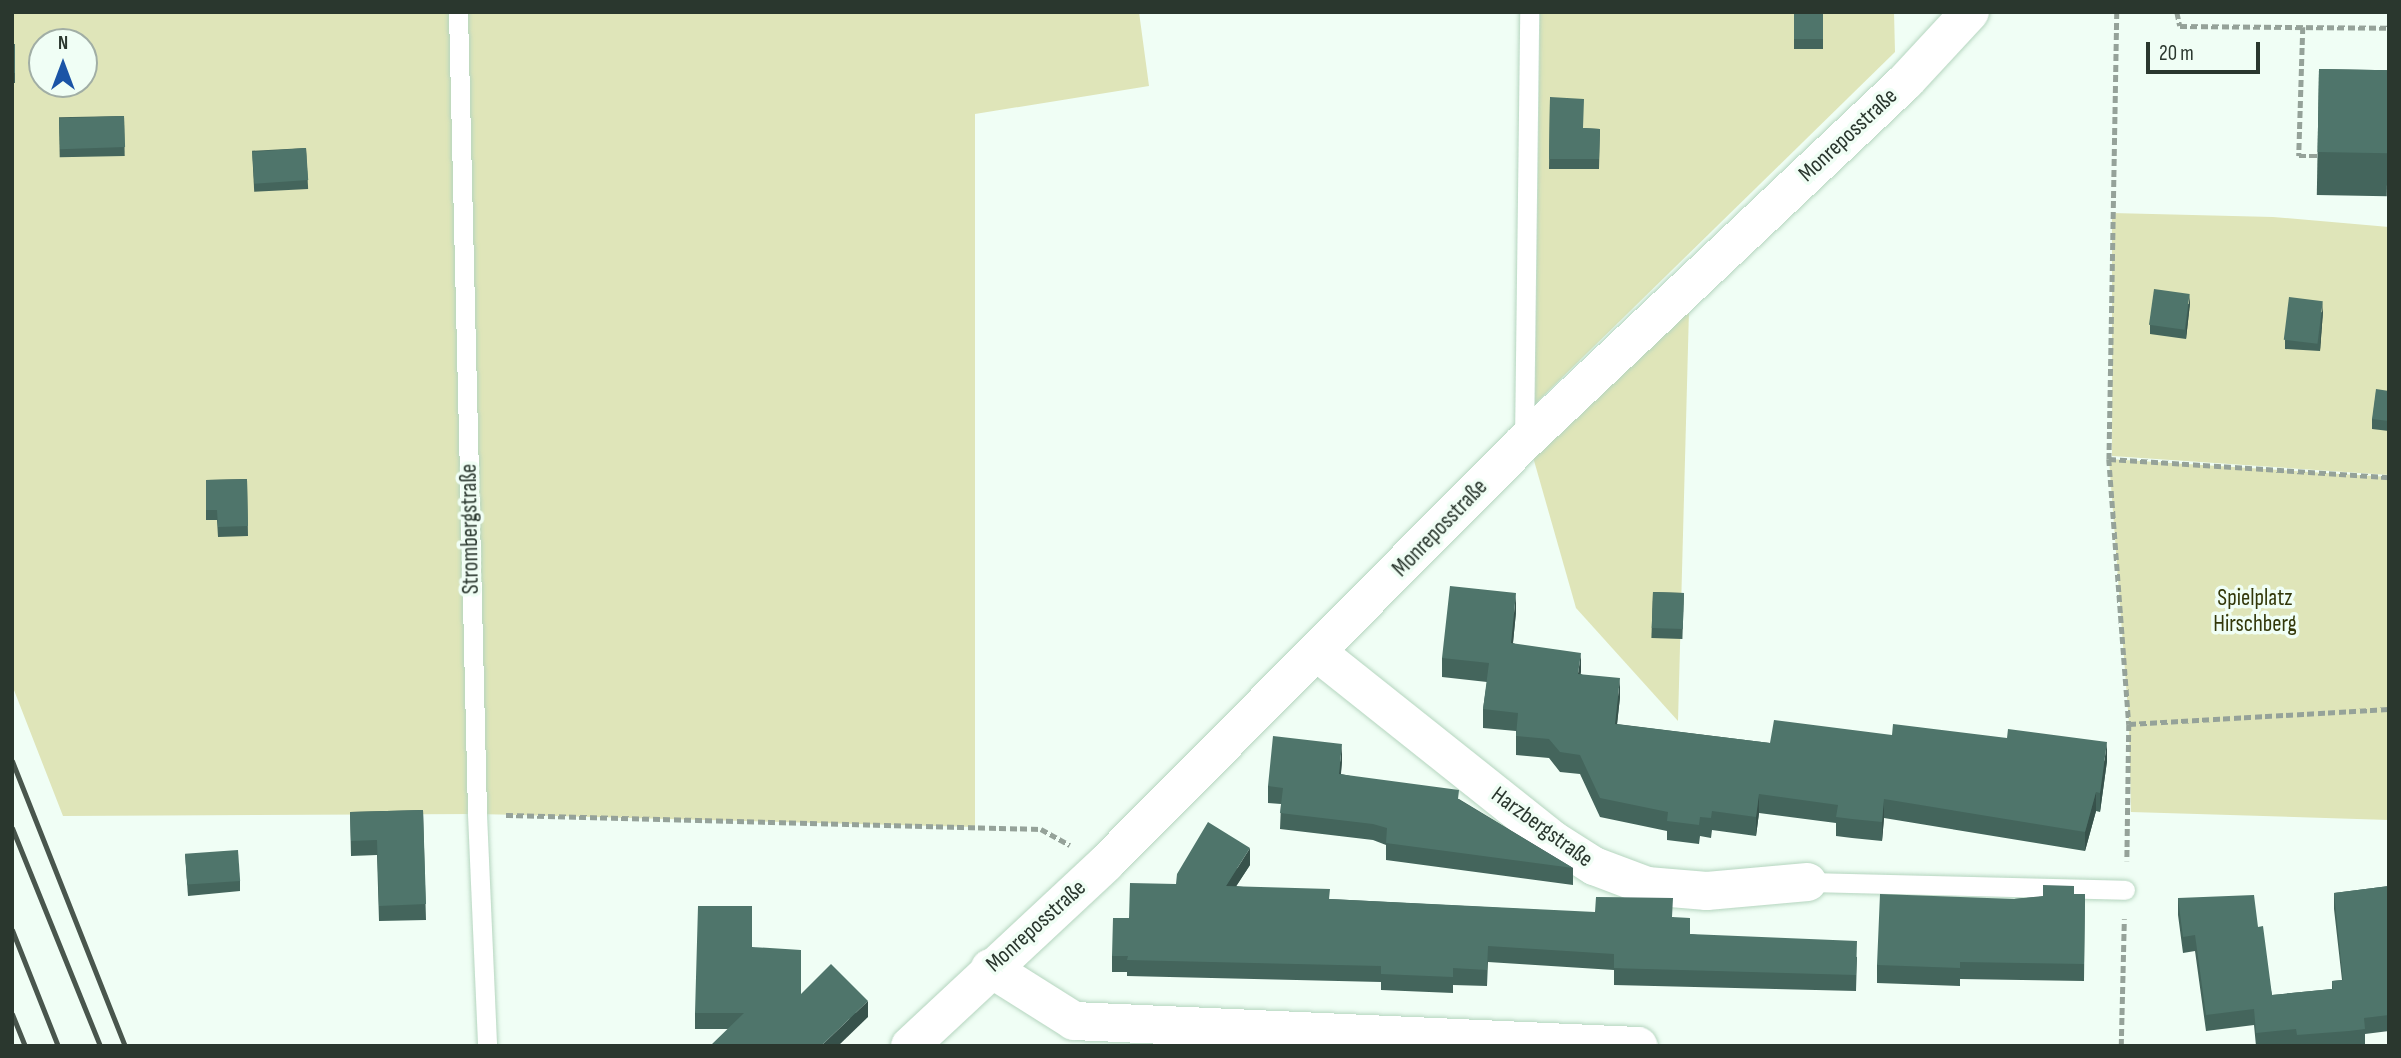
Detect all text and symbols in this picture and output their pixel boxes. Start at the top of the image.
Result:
north arrow [28,28,98,98]
scale bar [2149,28,2263,72]
text: N [58,32,68,55]
text: 20 m [2159,41,2194,66]
street label: Monreposstraße [1793,82,1903,188]
street label: Strombergstraße [455,463,485,595]
street label: Monreposstraße [1387,474,1493,582]
park label: Spielplatz Hirschberg [2213,584,2297,638]
street label: Harzbergstraße [1486,781,1598,873]
street label: Monreposstraße [980,874,1092,978]

